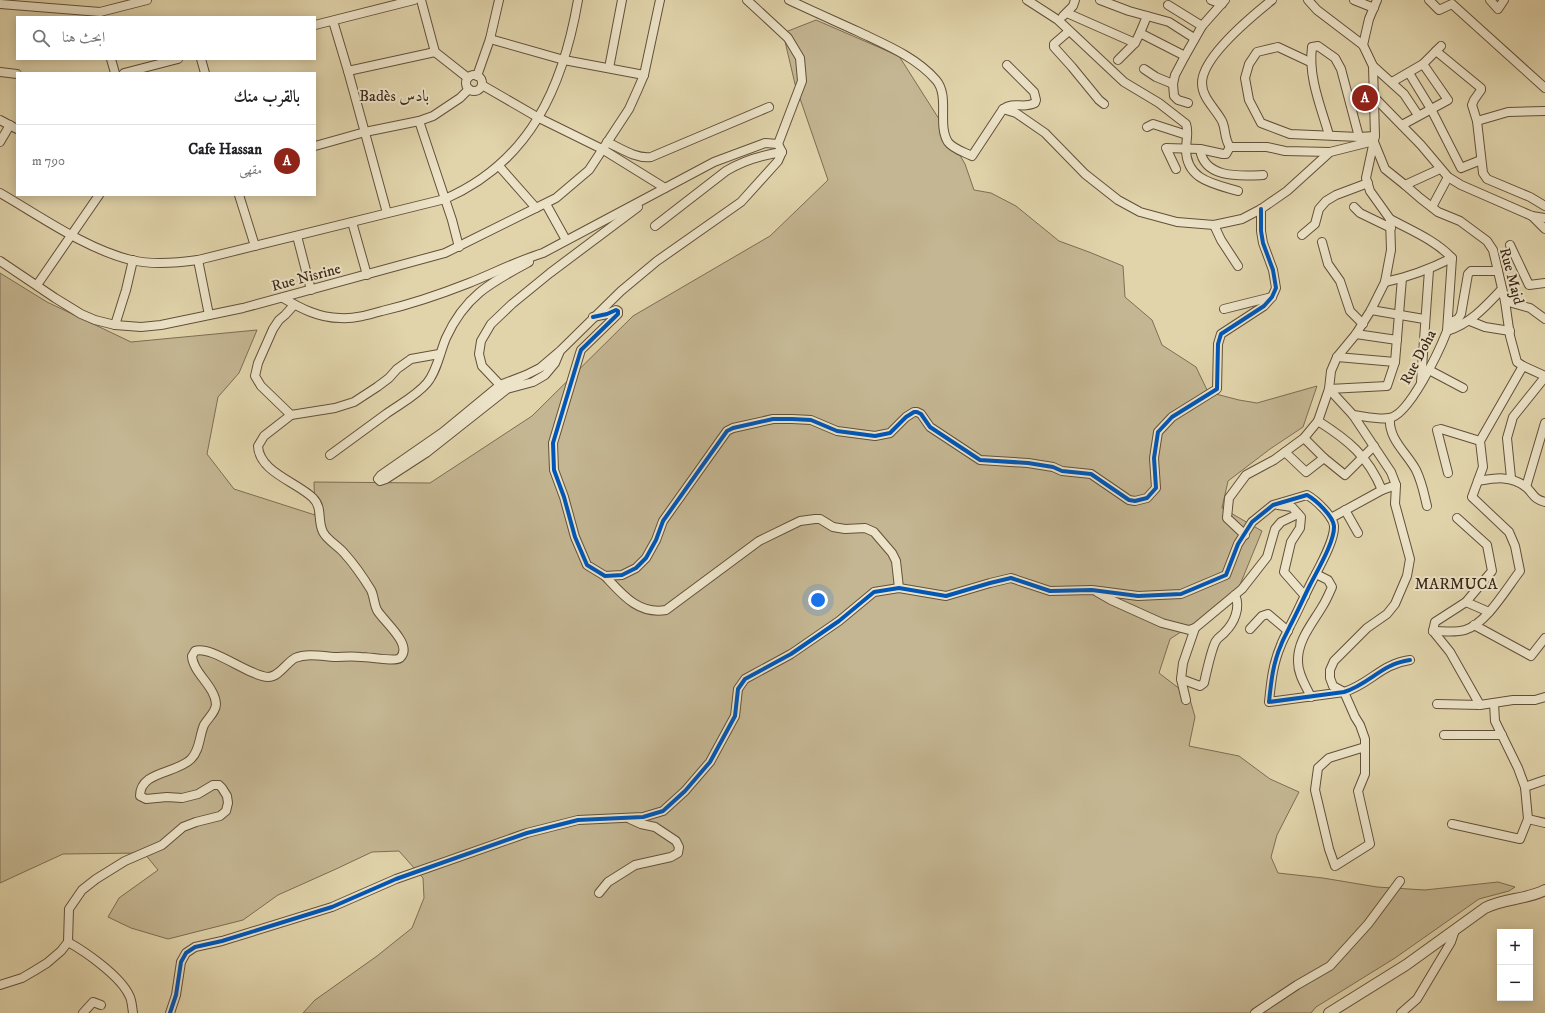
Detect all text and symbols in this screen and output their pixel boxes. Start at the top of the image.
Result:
search box [16,16,316,60]
icon: search [30,27,52,49]
text: ابحث هنا [62,28,105,47]
pin: A [1352,83,1378,113]
text: بالقرب منك [234,86,300,108]
district label: Badès بادس [359,86,429,106]
text: Cafe Hassan [188,140,262,159]
text: 790 m [32,153,65,169]
text: A [283,153,291,169]
text: مقهى [239,162,262,178]
street label: Rue Majd [1495,246,1528,307]
street label: Rue Nisrine [269,259,343,296]
street label: Rue Doha [1396,326,1441,388]
district label: MARMUCA [1414,574,1498,594]
your location [808,590,828,610]
map controls [1497,929,1533,1001]
button: + [1497,929,1533,965]
button: − [1497,965,1533,1001]

